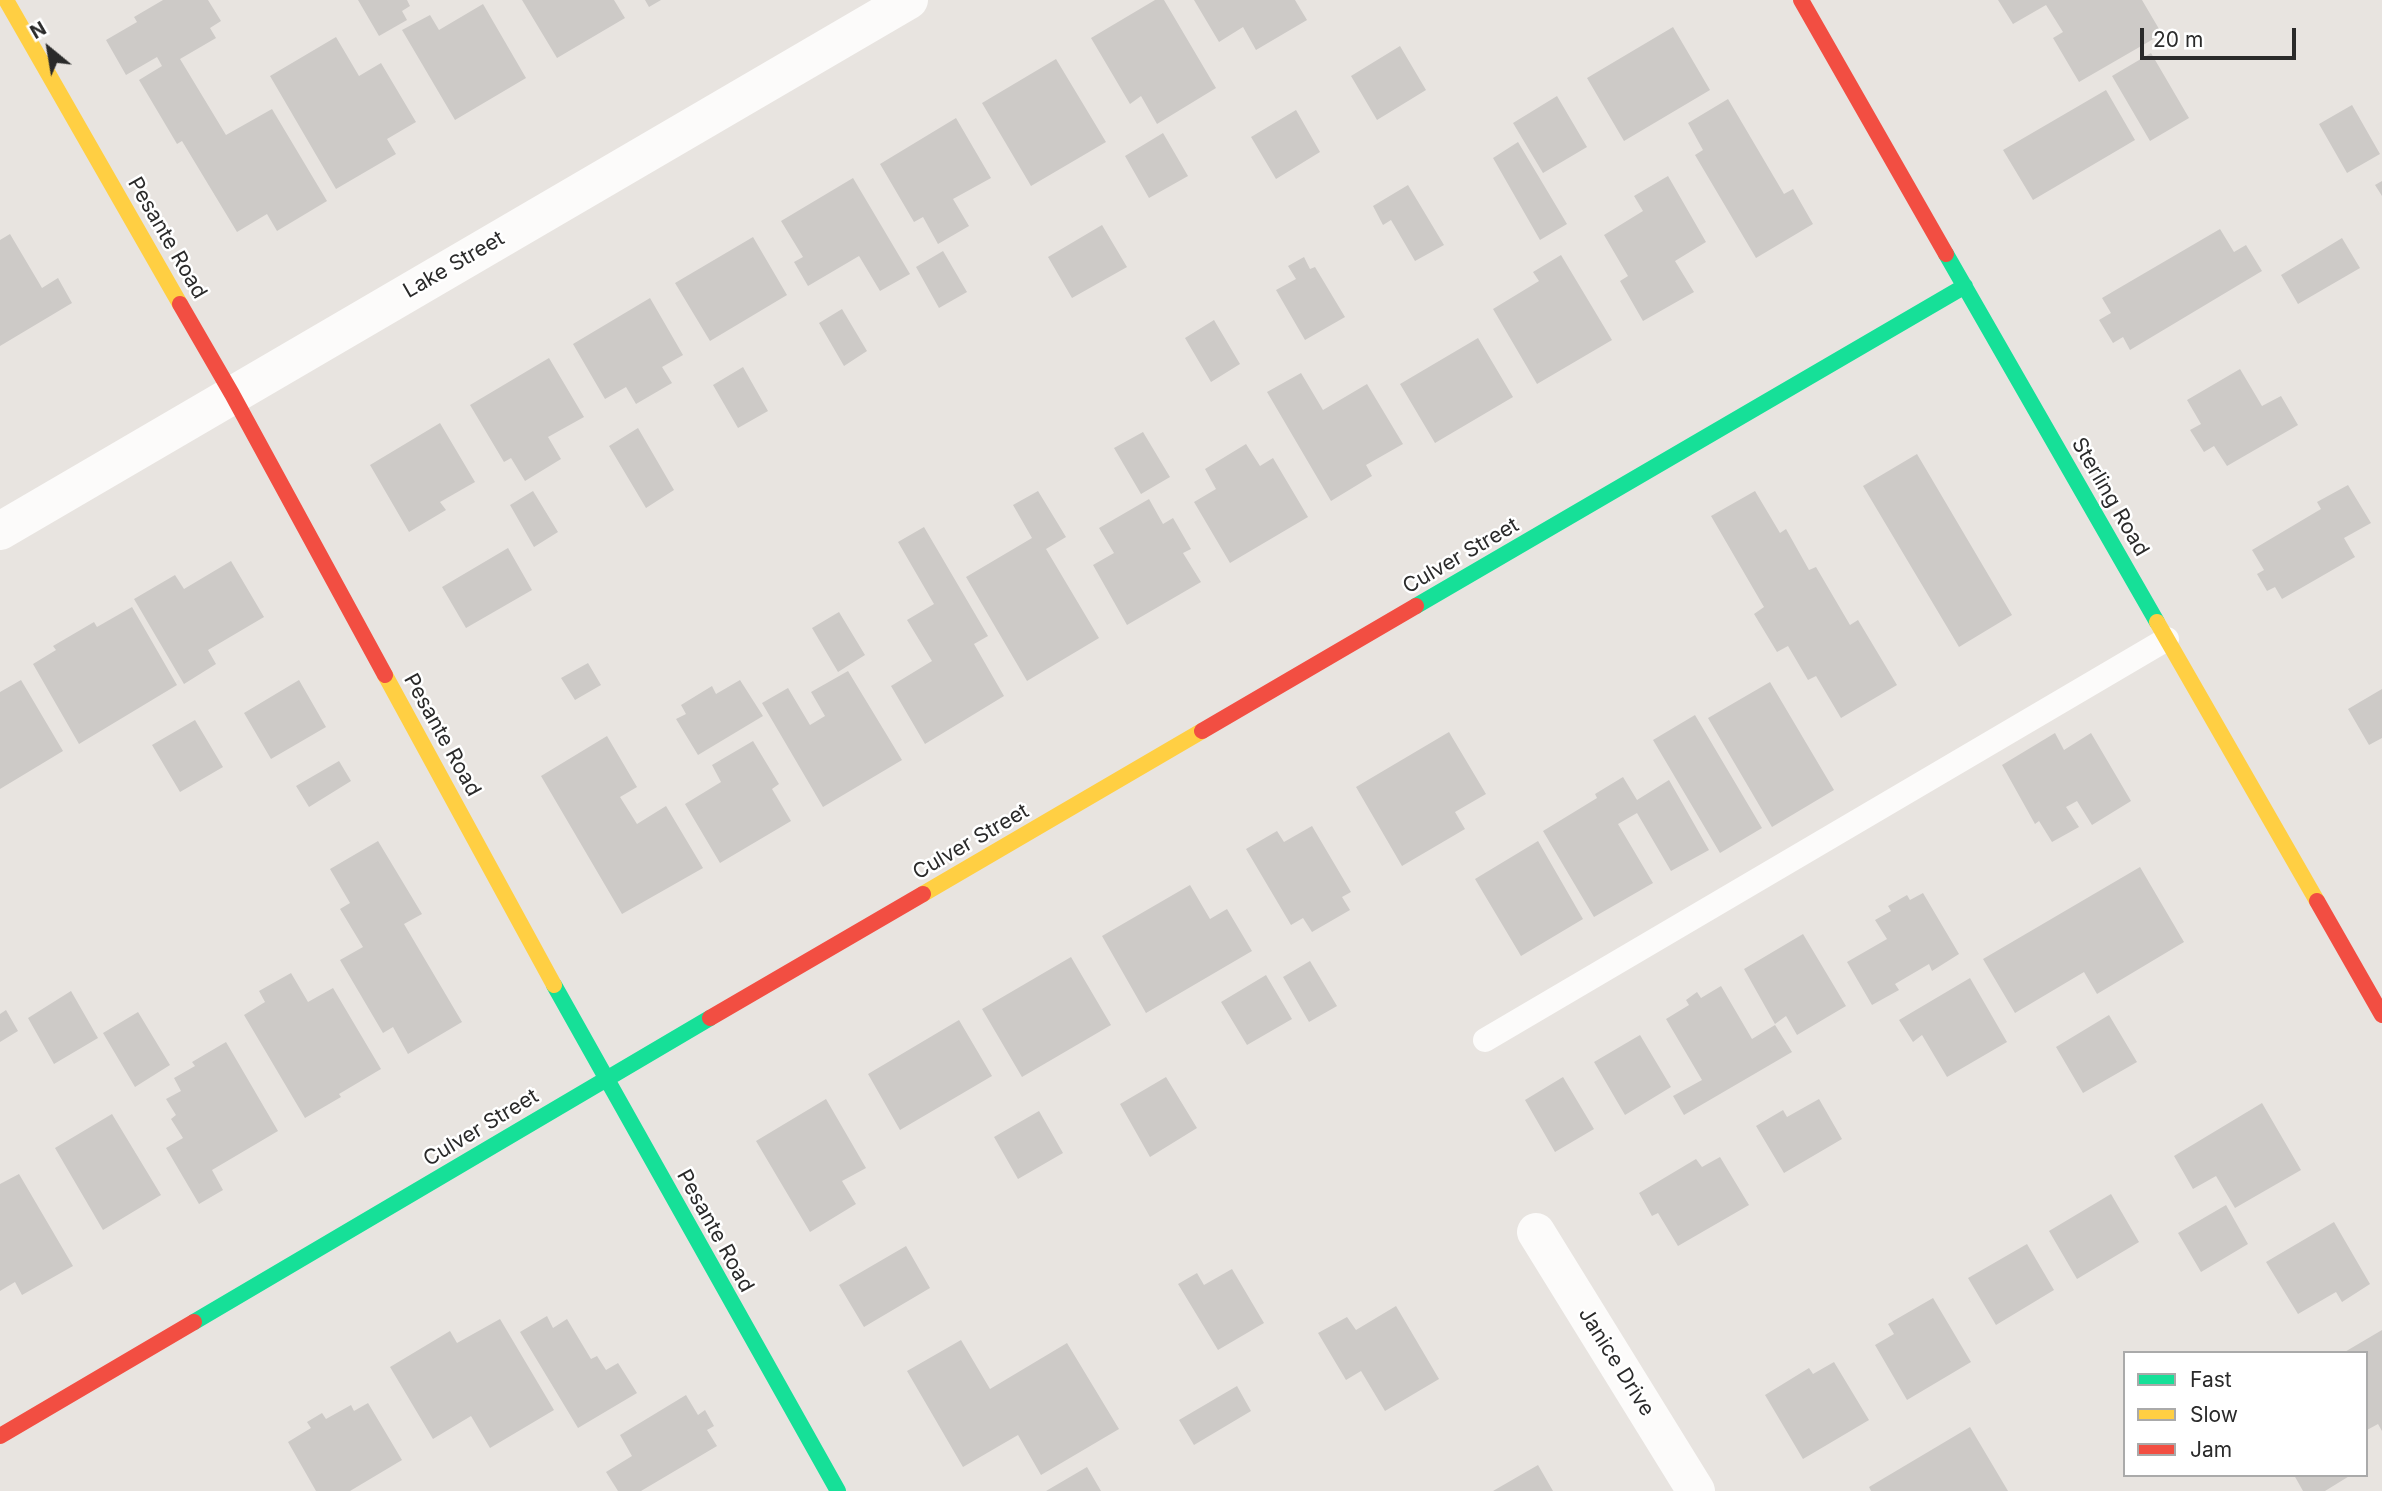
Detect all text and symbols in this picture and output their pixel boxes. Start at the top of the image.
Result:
north arrow [14,14,84,84]
scale bar [2144,14,2300,58]
text: N [26,17,50,44]
text: 20 m [2153,27,2203,52]
street label: Pesante Road [122,173,212,303]
street label: Lake Street [399,226,509,304]
street label: Sterling Road [2066,433,2154,561]
street label: Culver Street [1399,513,1523,599]
street label: Pesante Road [398,669,486,801]
street label: Culver Street [909,799,1033,885]
street label: Culver Street [419,1084,543,1172]
street label: Pesante Road [671,1165,759,1297]
street label: Janice Drive [1573,1303,1659,1421]
legend [2123,1351,2368,1477]
text: Fast [2190,1367,2232,1392]
text: Slow [2190,1402,2238,1427]
text: Jam [2190,1437,2232,1462]

